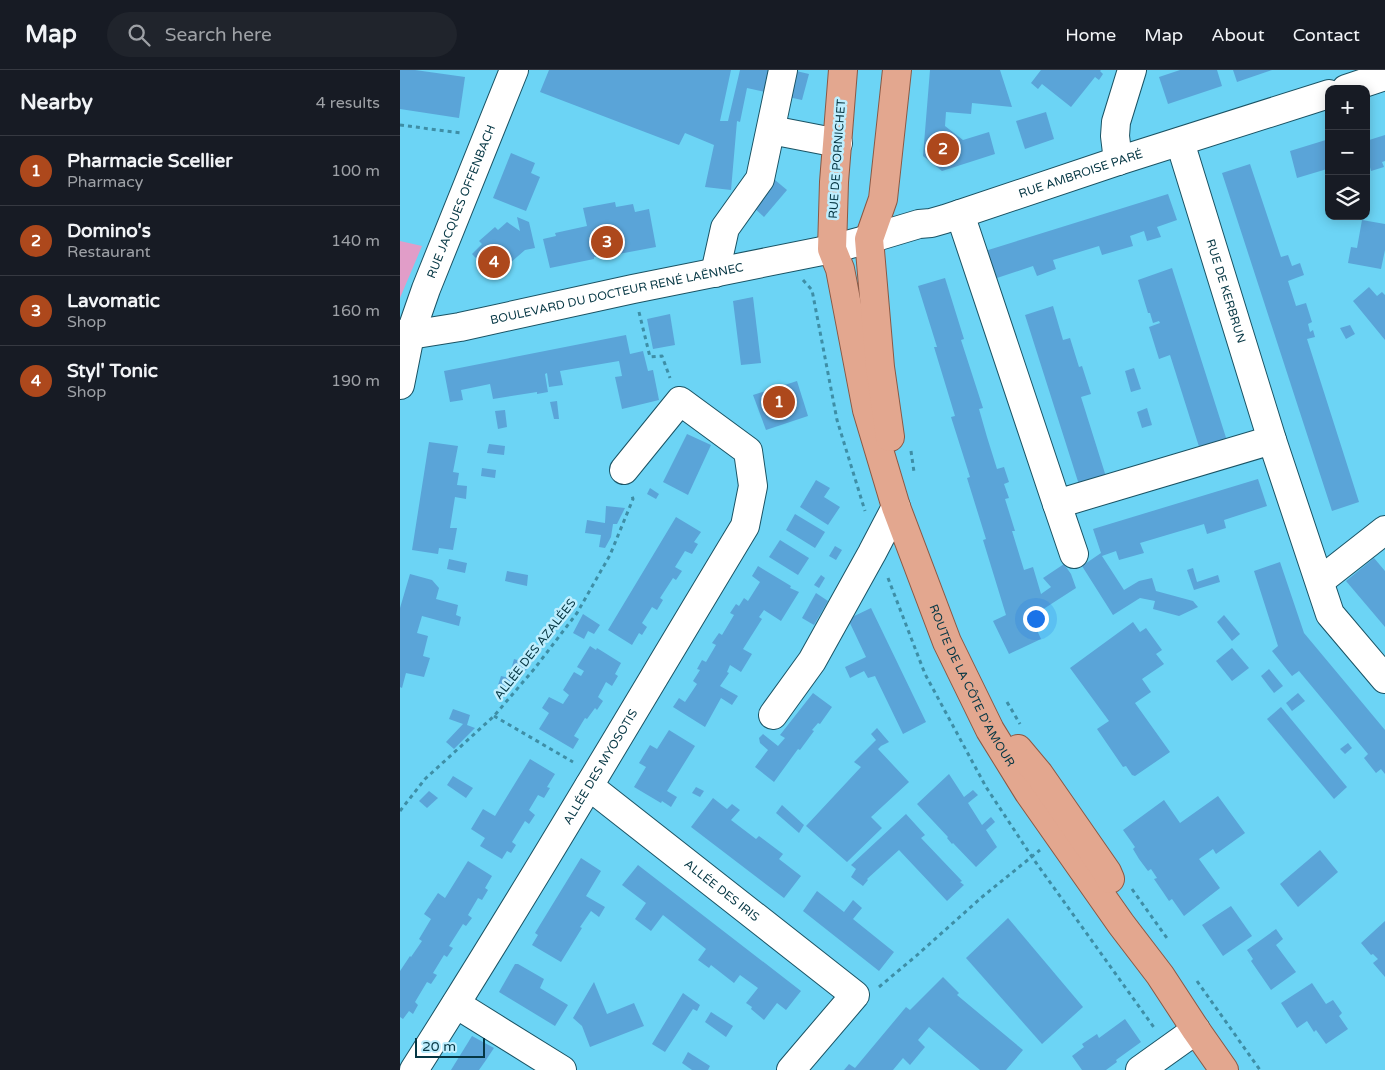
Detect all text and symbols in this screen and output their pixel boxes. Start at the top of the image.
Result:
search box [107,12,457,57]
text: Map [25,20,77,49]
icon: search [125,21,153,49]
text: Search here [165,24,272,46]
text: Home [1065,24,1116,46]
text: Map [1144,24,1183,46]
text: About [1211,24,1265,46]
text: Contact [1293,24,1360,46]
map controls [1325,85,1370,220]
button: + [1325,85,1370,130]
text: Nearby [20,90,93,115]
text: 4 results [316,93,380,113]
street label: RUE DE PORNICHET [826,98,848,219]
street label: RUE JACQUES OFFENBACH [424,123,498,280]
pin: 2 [927,130,959,168]
button: − [1325,130,1370,175]
street label: RUE AMBROISE PARÉ [1017,146,1145,201]
text: Pharmacie Scellier [67,150,233,172]
text: 1 [31,161,41,181]
text: 100 m [331,161,380,181]
text: Pharmacy [67,172,143,192]
button: layers [1325,175,1370,220]
text: Domino's [67,220,151,242]
pin: 3 [591,223,623,261]
text: 2 [31,231,41,251]
text: 140 m [331,231,380,251]
street label: RUE DE KERBRUN [1203,237,1249,345]
text: Restaurant [67,242,151,262]
pin: 4 [478,243,510,281]
street label: BOULEVARD DU DOCTEUR RENÉ LAËNNEC [489,260,745,327]
text: Lavomatic [67,290,160,312]
text: 3 [31,301,41,321]
text: 160 m [331,301,380,321]
text: Shop [67,312,106,332]
text: Styl' Tonic [67,360,158,382]
text: 4 [31,371,41,391]
text: 190 m [331,371,380,391]
text: Shop [67,382,106,402]
pin: 1 [763,383,795,421]
street label: ALLÉE DES AZALÉES [491,596,579,702]
street label: ROUTE DE LA CÔTE D'AMOUR [926,602,1018,769]
your location [1023,606,1049,632]
street label: ALLÉE DES MYOSOTIS [560,707,640,827]
street label: ALLÉE DES IRIS [682,857,762,924]
scale bar [415,1035,485,1058]
text: 20 m [422,1038,456,1055]

